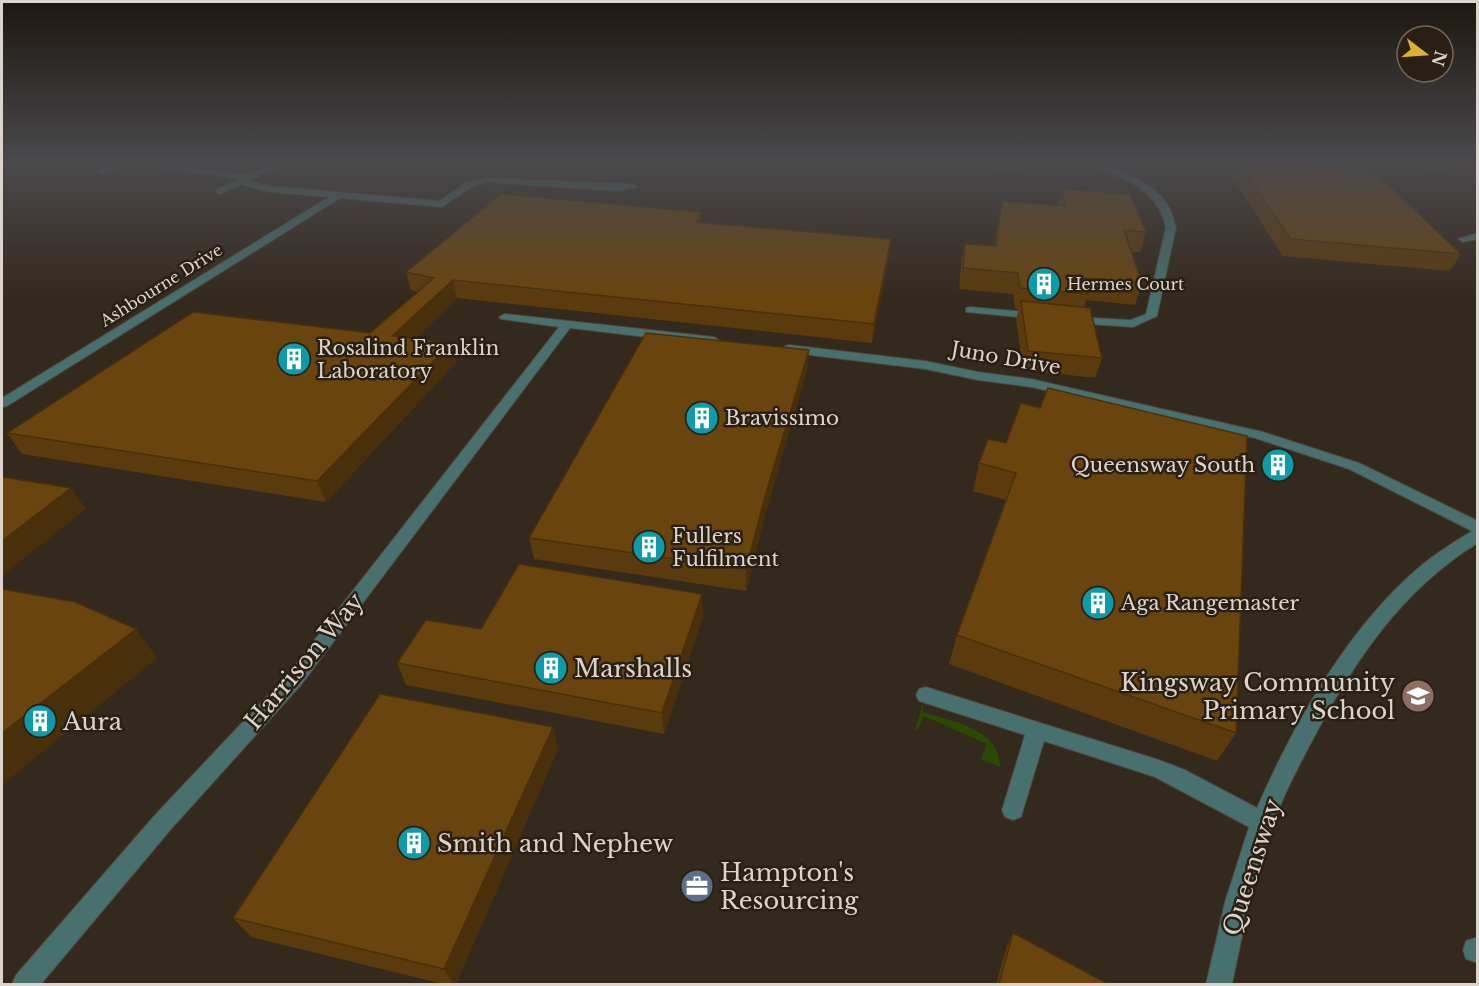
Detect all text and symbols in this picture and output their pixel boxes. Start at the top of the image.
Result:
north arrow [1395,24,1455,84]
text: N [1428,48,1451,69]
street label: Ashbourne Drive [95,239,226,331]
building icon: Hermes Court [1026,266,1062,302]
place label: Hermes Court [1067,274,1184,294]
place label: Rosalind Franklin Laboratory [317,336,499,383]
street label: Juno Drive [946,336,1063,379]
building icon: Rosalind Franklin Laboratory [276,341,312,377]
building icon: Bravissimo [684,400,720,436]
place label: Bravissimo [725,406,839,430]
building icon: Queensway South [1260,447,1296,483]
place label: Queensway South [1071,453,1255,477]
place label: Fullers Fulfilment [672,524,780,571]
building icon: Fullers Fulfilment [631,529,667,565]
building icon: Aga Rangemaster [1080,585,1116,621]
street label: Harrison Way [238,586,370,735]
place label: Aga Rangemaster [1120,591,1300,615]
building icon: Marshalls [533,650,569,686]
place label: Marshalls [574,654,692,683]
place label: Kingsway Community Primary School [1120,668,1396,725]
school or university icon: Kingsway Community Primary School [1400,678,1436,714]
building icon: Aura [22,703,58,739]
place label: Aura [62,707,123,736]
street label: Queensway [1216,794,1288,939]
building icon: Smith and Nephew [396,825,432,861]
place label: Smith and Nephew [437,829,674,858]
place label: Hampton's Resourcing [720,858,859,915]
office icon: Hampton's Resourcing [679,868,715,904]

